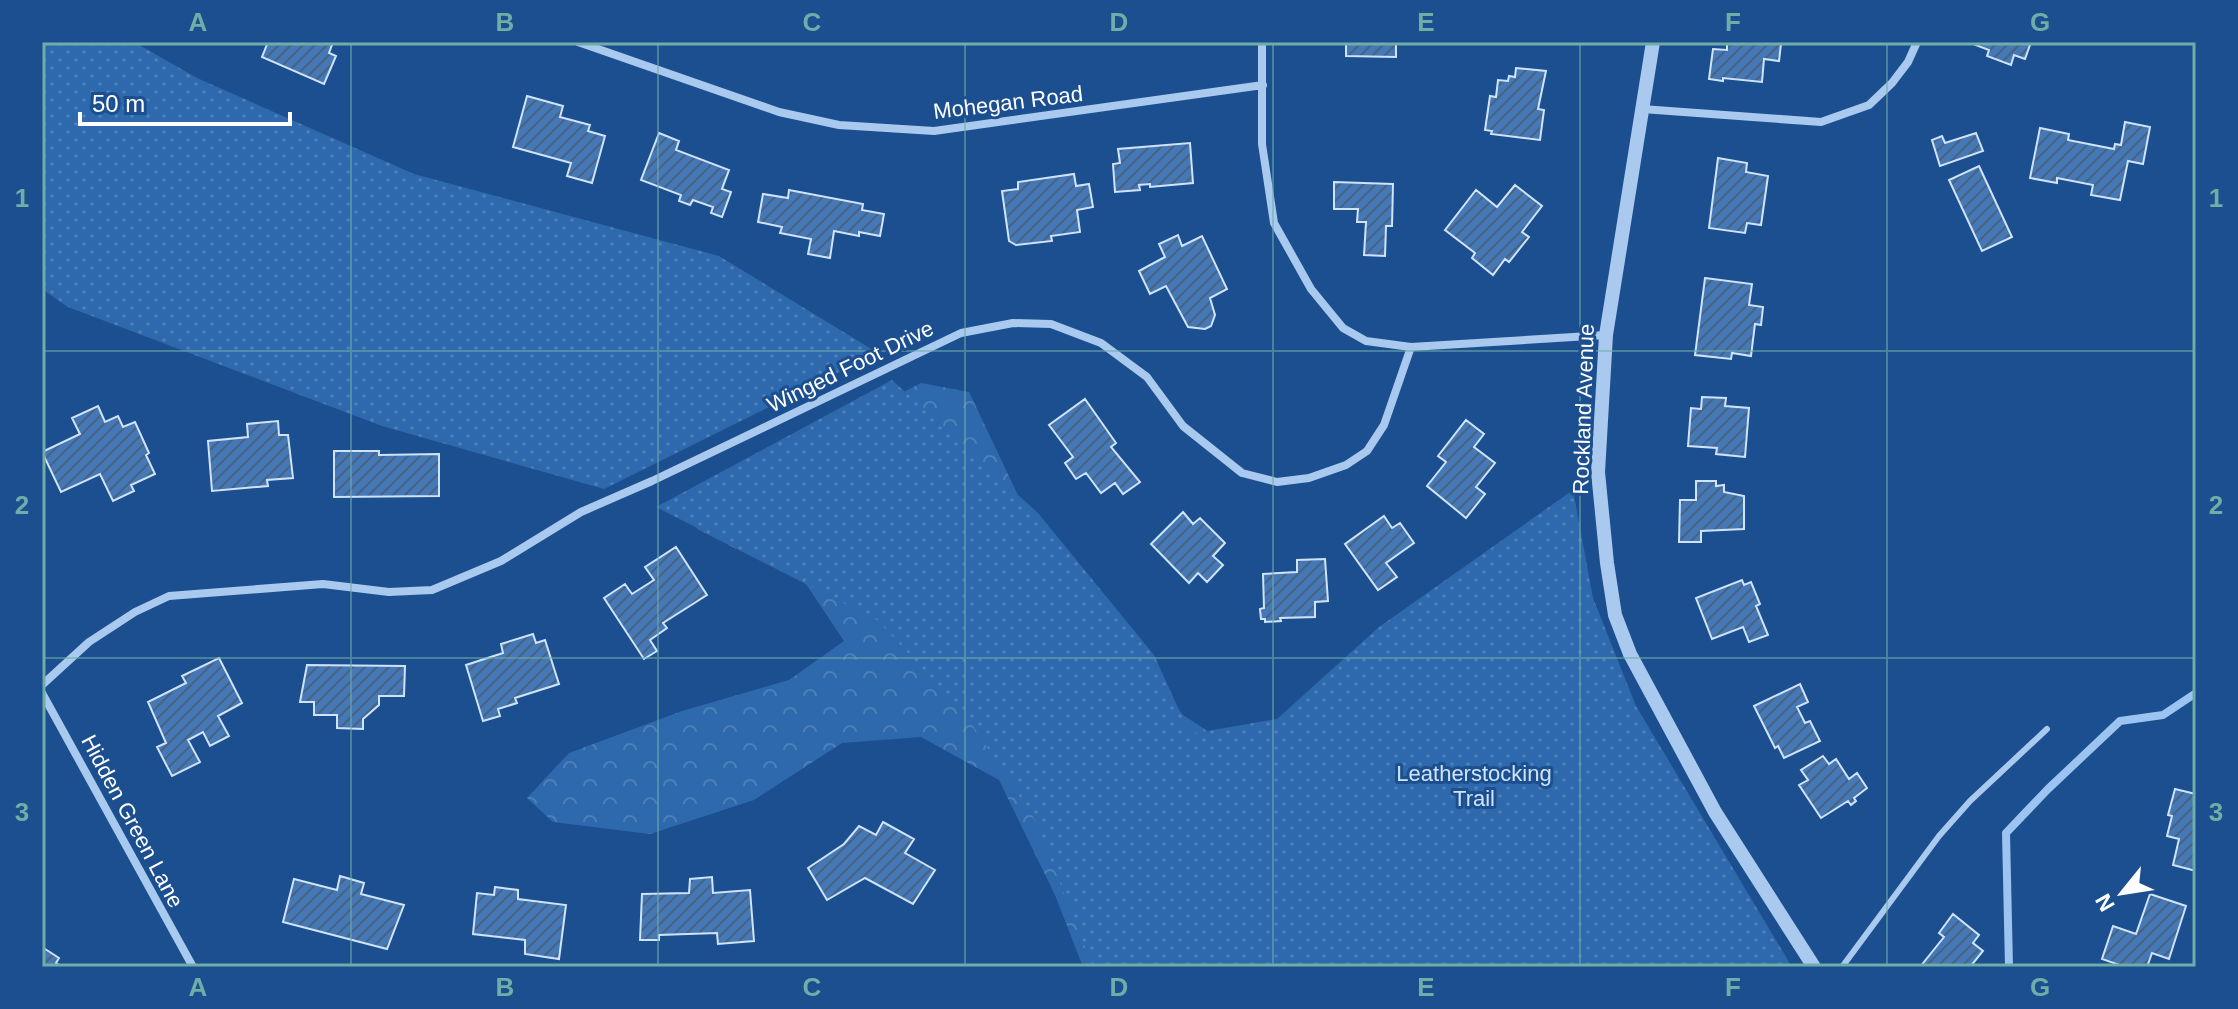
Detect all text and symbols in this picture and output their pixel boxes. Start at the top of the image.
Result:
text: A [189,7,208,37]
text: B [496,7,514,37]
text: C [803,7,822,37]
text: D [1110,7,1128,37]
text: E [1417,7,1435,37]
text: F [1725,7,1741,37]
text: G [2030,7,2050,37]
scale bar [80,76,290,126]
street label: Mohegan Road [932,81,1084,124]
text: 50 m [92,90,145,117]
text: 1 [15,183,29,213]
text: 1 [2209,183,2223,213]
street label: Winged Foot Drive [763,315,938,418]
street label: Rockland Avenue [1568,323,1599,495]
text: 2 [15,490,29,520]
text: 2 [2209,490,2223,520]
street label: Hidden Green Lane [76,731,189,912]
park label: Leatherstocking Trail [1396,761,1552,811]
text: 3 [15,797,29,827]
text: 3 [2209,797,2223,827]
north arrow [2082,853,2162,933]
text: N [2090,890,2120,916]
text: A [189,972,208,1002]
text: B [496,972,514,1002]
text: C [803,972,822,1002]
text: D [1110,972,1128,1002]
text: E [1417,972,1435,1002]
text: F [1725,972,1741,1002]
text: G [2030,972,2050,1002]

